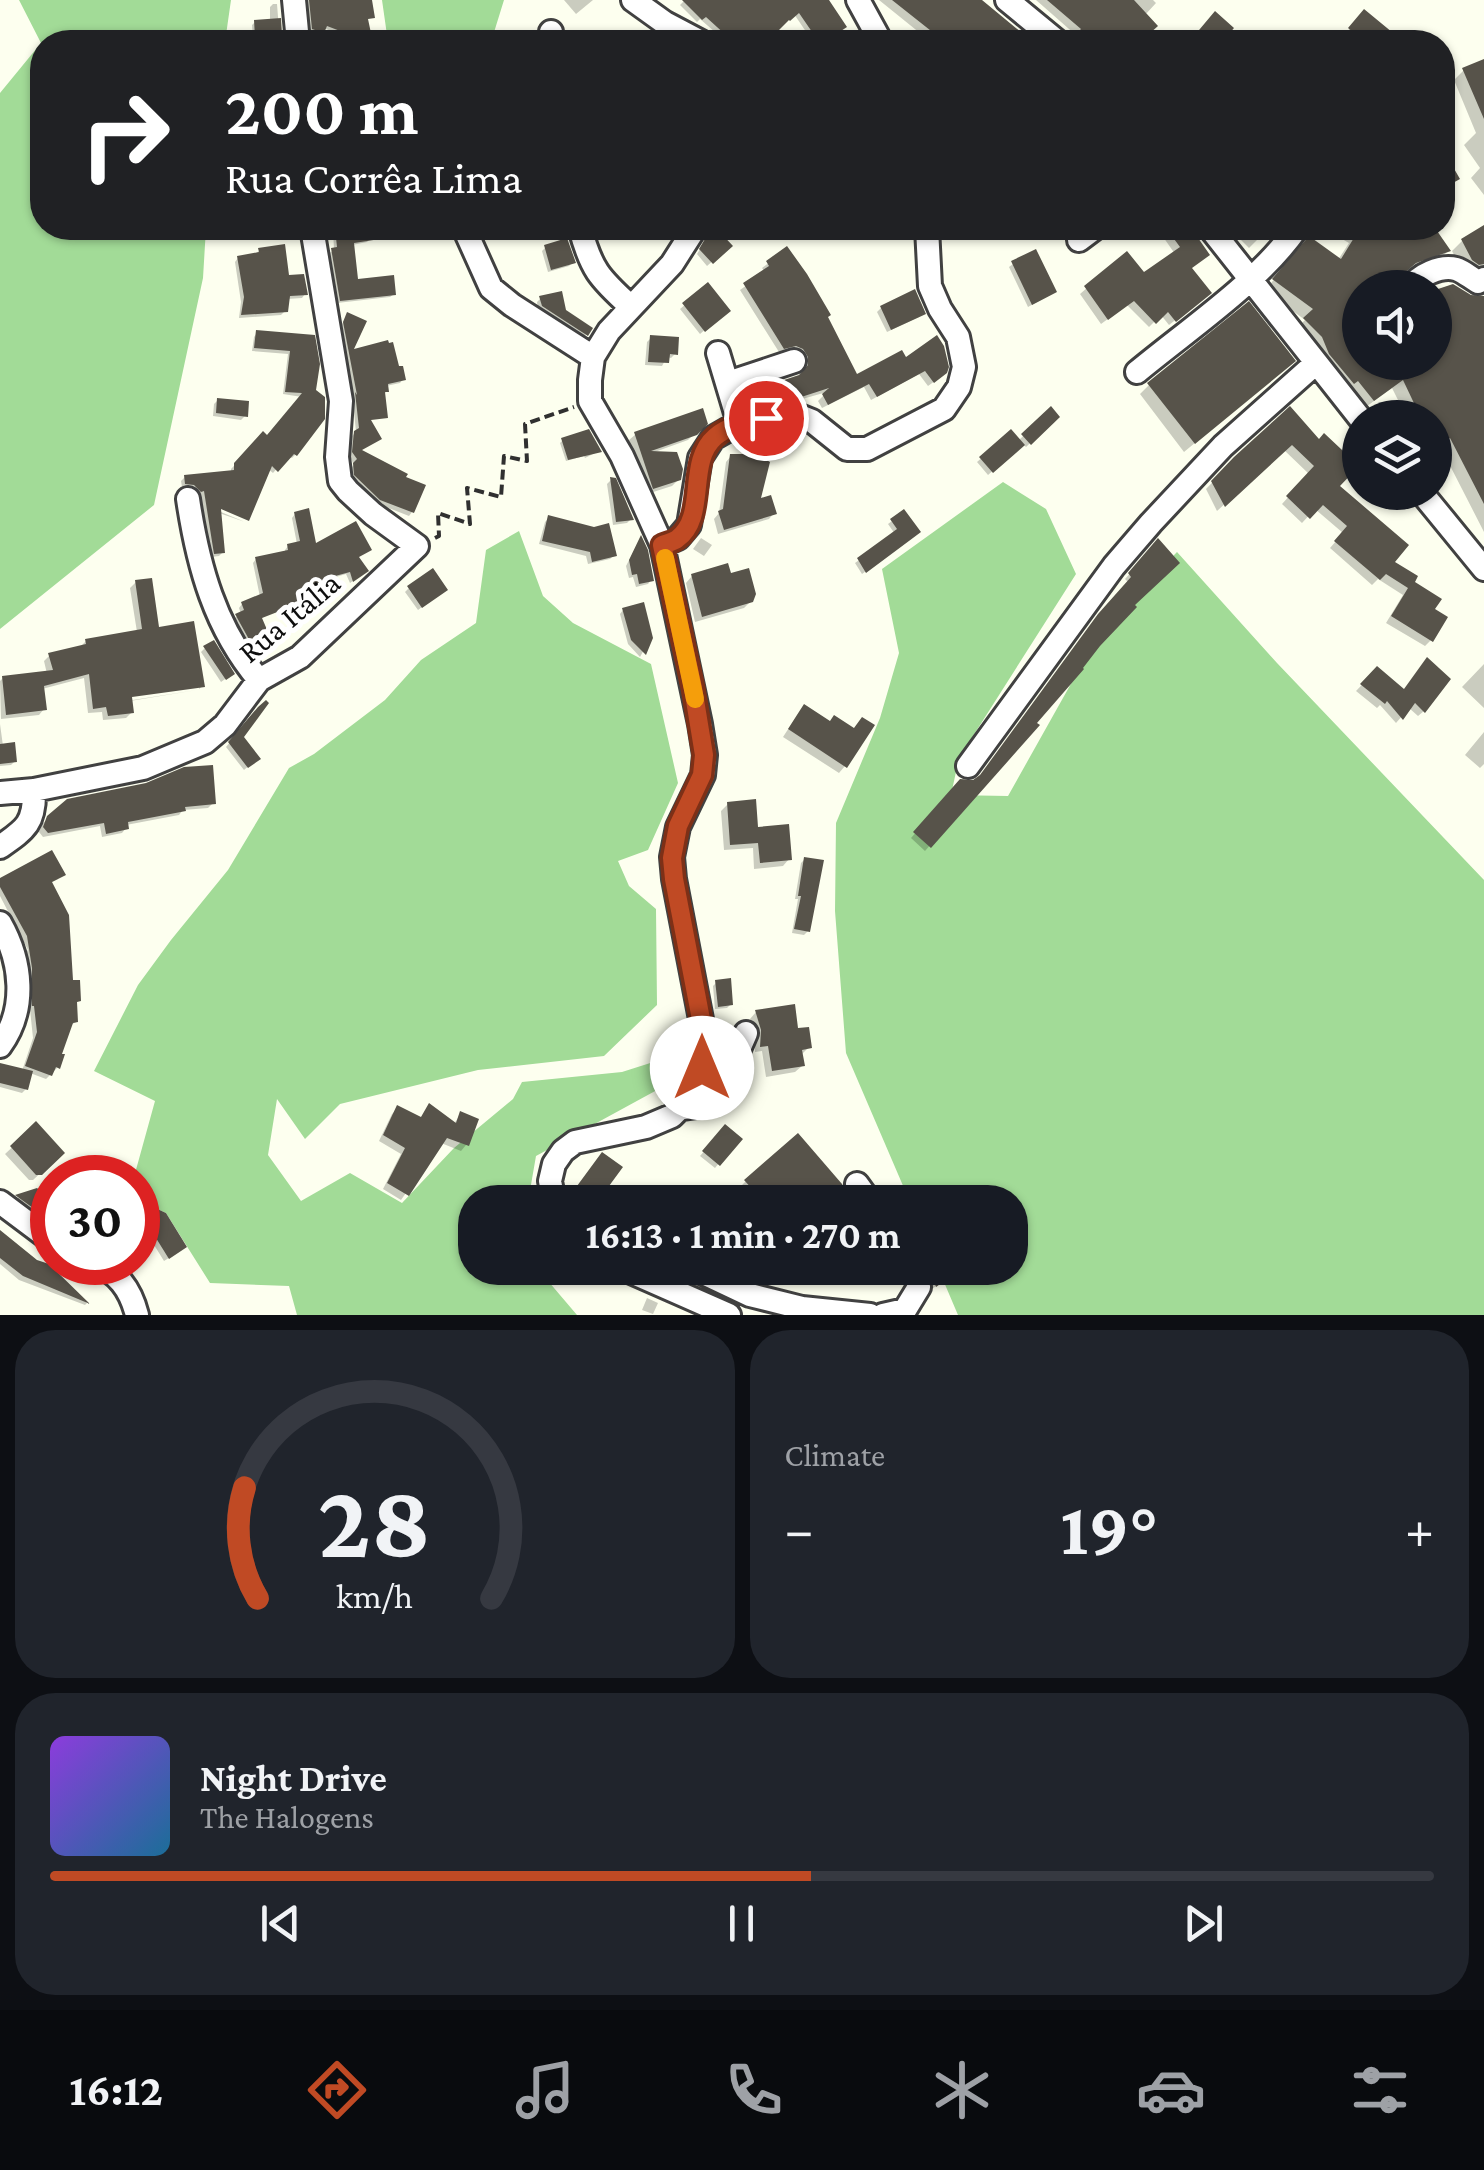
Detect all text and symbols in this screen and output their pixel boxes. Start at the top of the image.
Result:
icon: right [60,70,190,200]
text: 200 m [225,71,418,149]
text: Rua Corrêa Lima [225,153,522,203]
map controls [1342,270,1452,510]
button: sound [1342,270,1452,380]
pin [724,376,809,461]
icon: arrive [739,391,794,446]
button: layers [1342,400,1452,510]
street label: Rua Itália [231,564,347,670]
position arrow [650,1016,754,1120]
speed limit sign: 30 [30,1155,160,1285]
text: 16:13 · 1 min · 270 m [585,1214,901,1256]
text: Climate [785,1437,885,1473]
text: 28 [318,1463,432,1578]
text: 19° [1060,1487,1158,1570]
text: − [785,1499,814,1560]
text: + [1405,1499,1434,1560]
text: km/h [336,1576,413,1616]
text: Night Drive [200,1757,387,1799]
text: The Halogens [200,1799,374,1835]
icon: previous [253,1896,308,1951]
icon: pause [714,1896,769,1951]
icon: next [1176,1896,1231,1951]
icon: directions [302,2055,372,2125]
icon: music [510,2055,580,2125]
icon: phone [719,2055,789,2125]
icon: climate [927,2055,997,2125]
icon: car [1136,2055,1206,2125]
icon: filters [1345,2055,1415,2125]
text: 16:12 [69,2065,163,2115]

